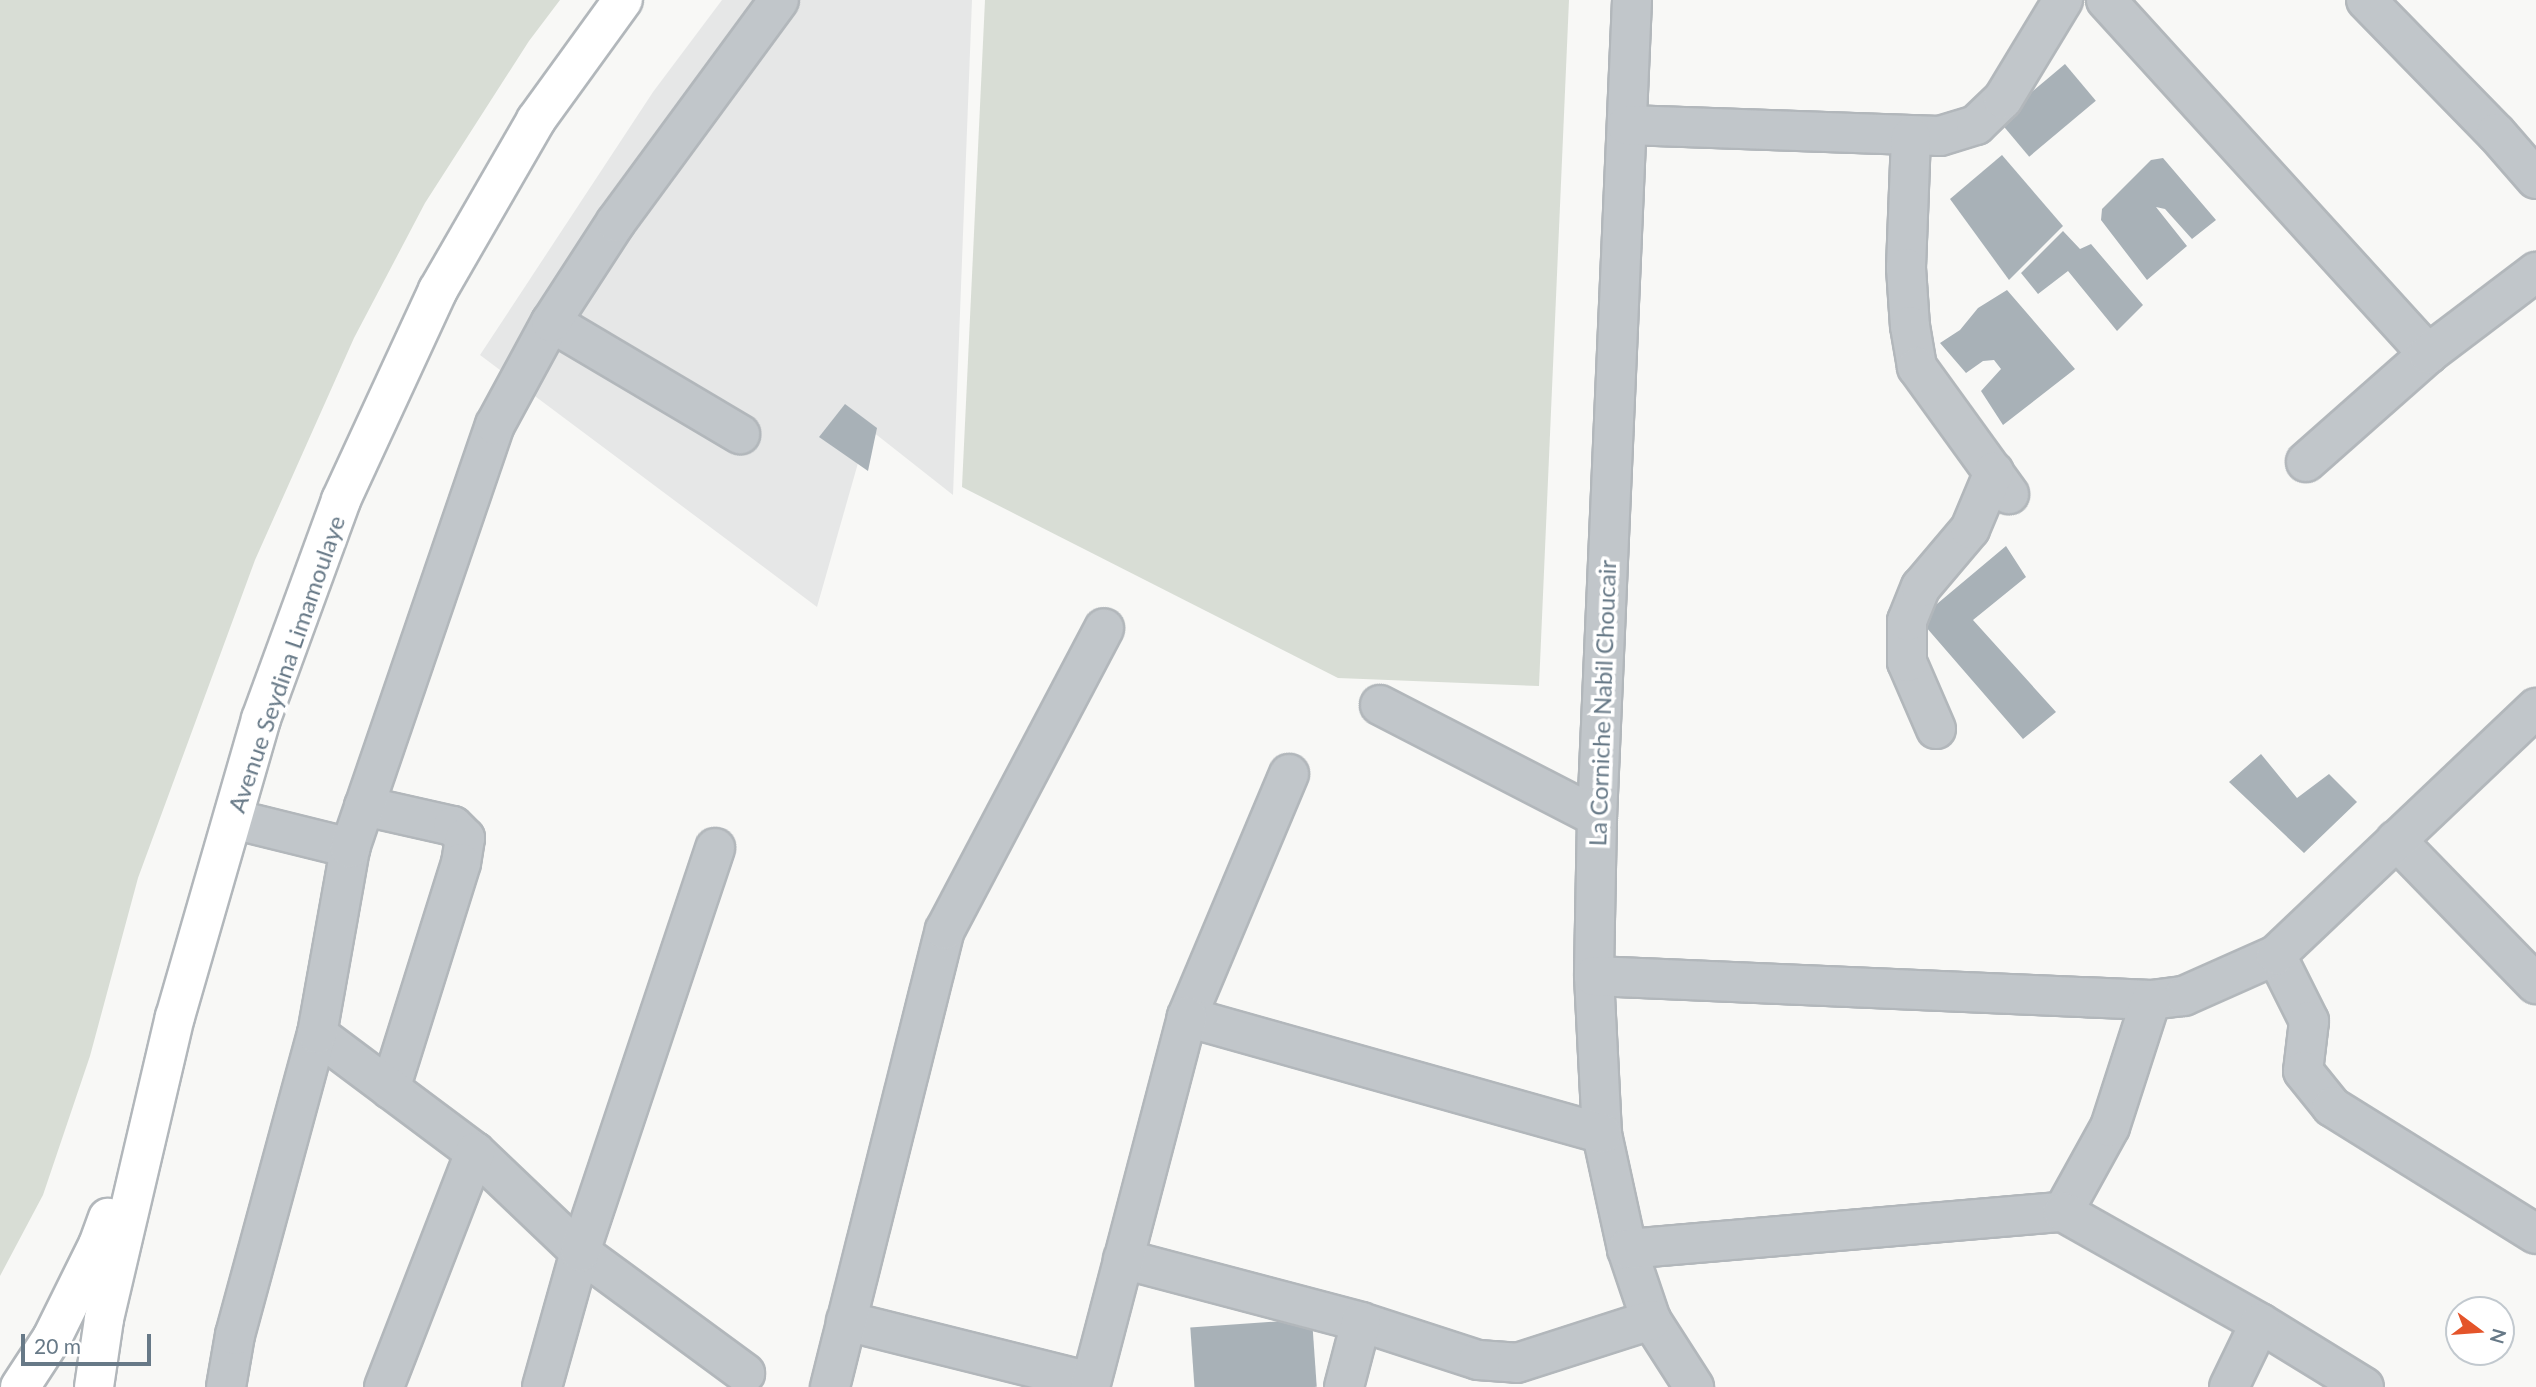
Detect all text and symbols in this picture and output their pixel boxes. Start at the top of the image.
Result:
street label: Avenue Seydina Limamoulaye [222,512,350,816]
street label: La Corniche Nabil Choucair [1583,559,1621,847]
north arrow [2445,1296,2515,1366]
scale bar [24,1320,154,1364]
text: N [2486,1326,2512,1347]
text: 20 m [34,1333,81,1358]

